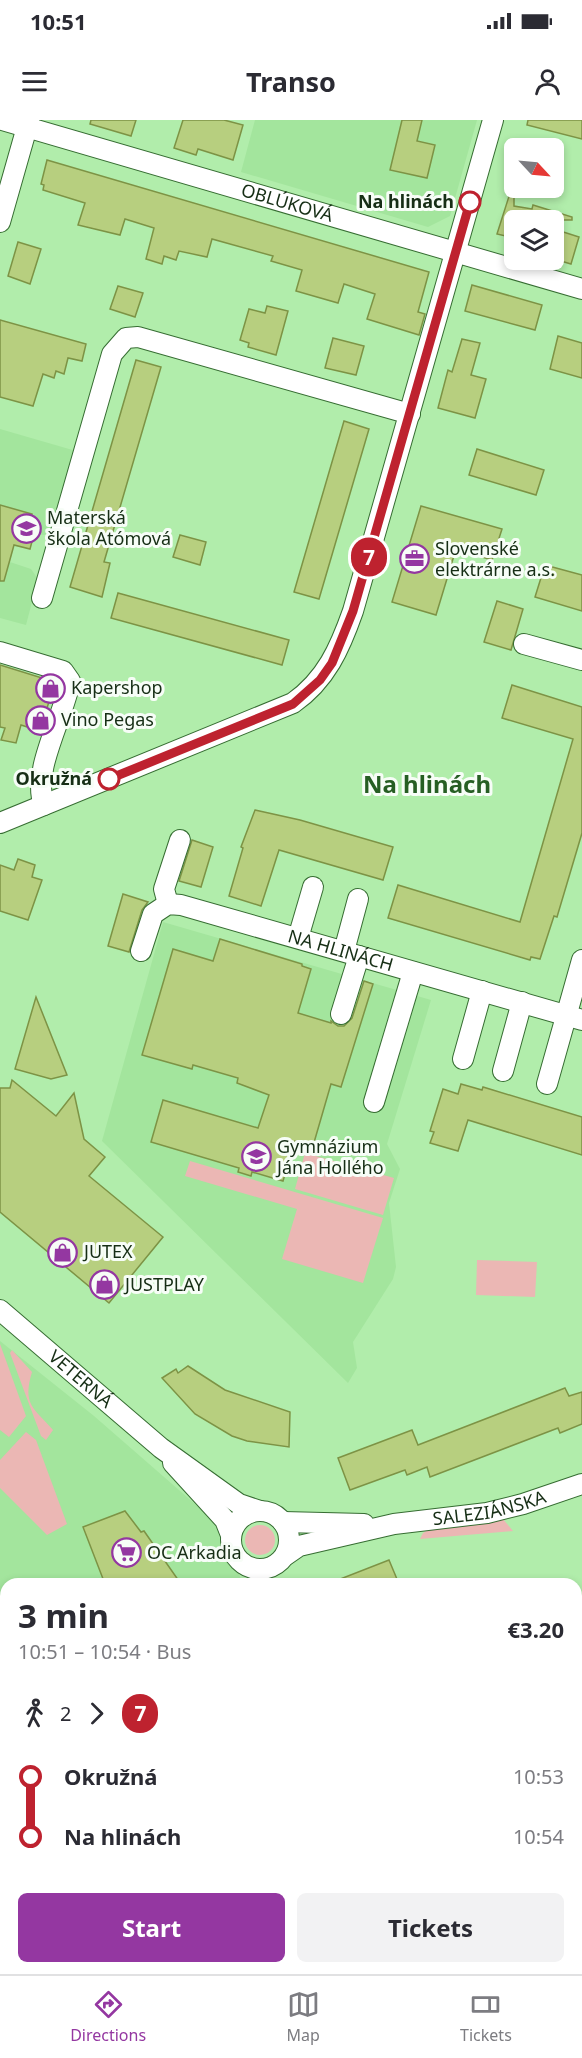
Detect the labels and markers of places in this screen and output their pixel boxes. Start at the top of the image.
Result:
place label: Na hlinách [358,189,454,213]
marker: Na hlinách [459,191,481,213]
place label: Materská škola Atómová [47,505,171,550]
school or university icon: Materská škola Atómová [10,512,42,544]
place label: Slovenské elektrárne a.s. [435,536,555,581]
office icon: Slovenské elektrárne a.s. [398,543,430,575]
shop icon: Kapershop [34,672,66,704]
place label: Kapershop [71,675,163,699]
shop icon: Vino Pegas [24,704,56,736]
place label: Vino Pegas [61,707,154,731]
place label: Okružná [16,766,92,790]
marker: Okružná [98,768,120,790]
place label: Gymnázium Jána Hollého [275,1134,384,1179]
school or university icon: Gymnázium Jána Hollého [240,1141,272,1173]
shop icon: JUTEX [47,1236,79,1268]
place label: JUTEX [82,1239,133,1263]
shop icon: JUSTPLAY [88,1269,120,1301]
place label: JUSTPLAY [123,1272,205,1296]
supermarket icon: OC Arkadia [110,1537,142,1569]
place label: OC Arkadia [147,1540,242,1564]

